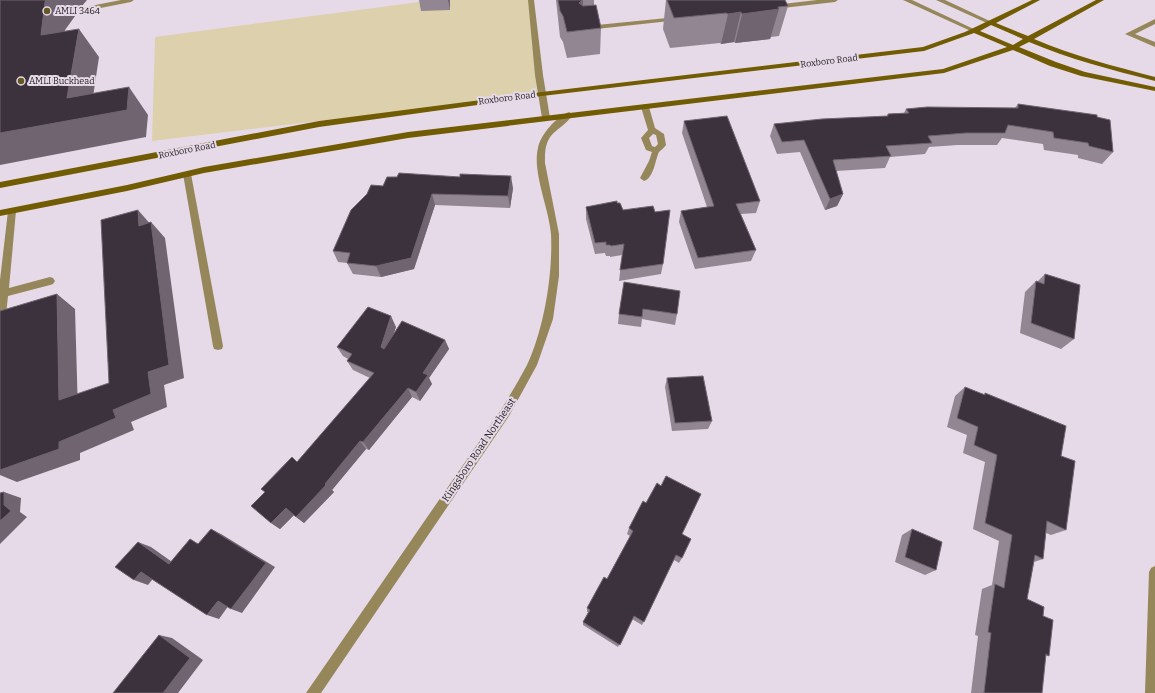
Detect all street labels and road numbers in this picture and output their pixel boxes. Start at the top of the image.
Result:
street label: Roxboro Road [800,52,859,69]
street label: Roxboro Road [478,89,537,106]
street label: Roxboro Road [158,139,217,160]
street label: Kingsboro Road Northeast [440,396,518,504]

